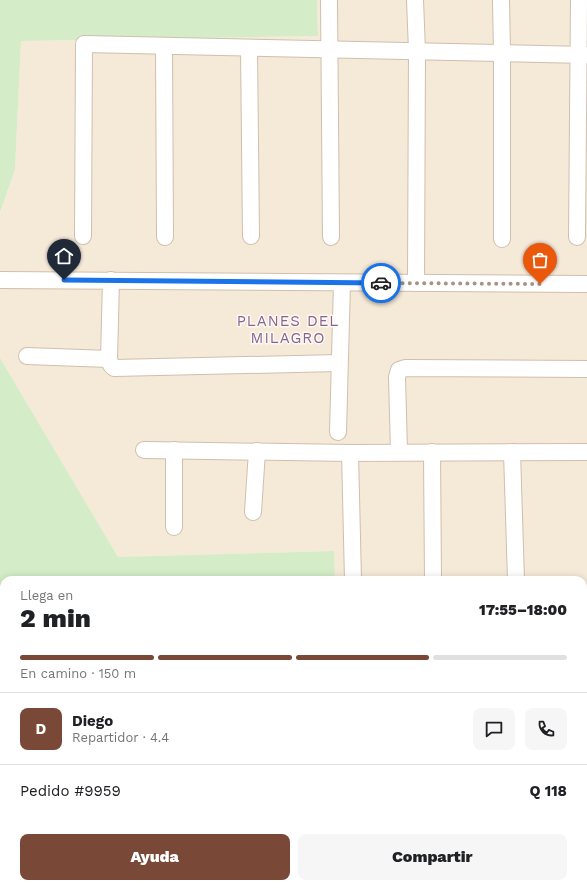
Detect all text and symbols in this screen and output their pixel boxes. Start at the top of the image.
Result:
pin [47,239,81,280]
pin [523,243,557,284]
icon: home [53,245,75,267]
icon: bag [529,249,551,271]
courier [361,263,401,303]
icon: car [370,272,392,294]
district label: PLANES DEL MILAGRO [237,312,339,347]
text: Llega en [20,588,73,603]
text: 17:55–18:00 [479,601,567,619]
text: 2 min [20,603,91,633]
text: En camino · 150 m [20,666,136,681]
button: chat [473,708,515,750]
button: phone [525,708,567,750]
text: Diego [72,712,113,730]
text: D [36,720,46,738]
text: Repartidor · 4.4 [72,730,169,745]
text: Pedido #9959 [20,782,121,800]
text: Q 118 [529,782,567,800]
button: Ayuda [20,834,290,880]
button: Compartir [298,834,567,880]

